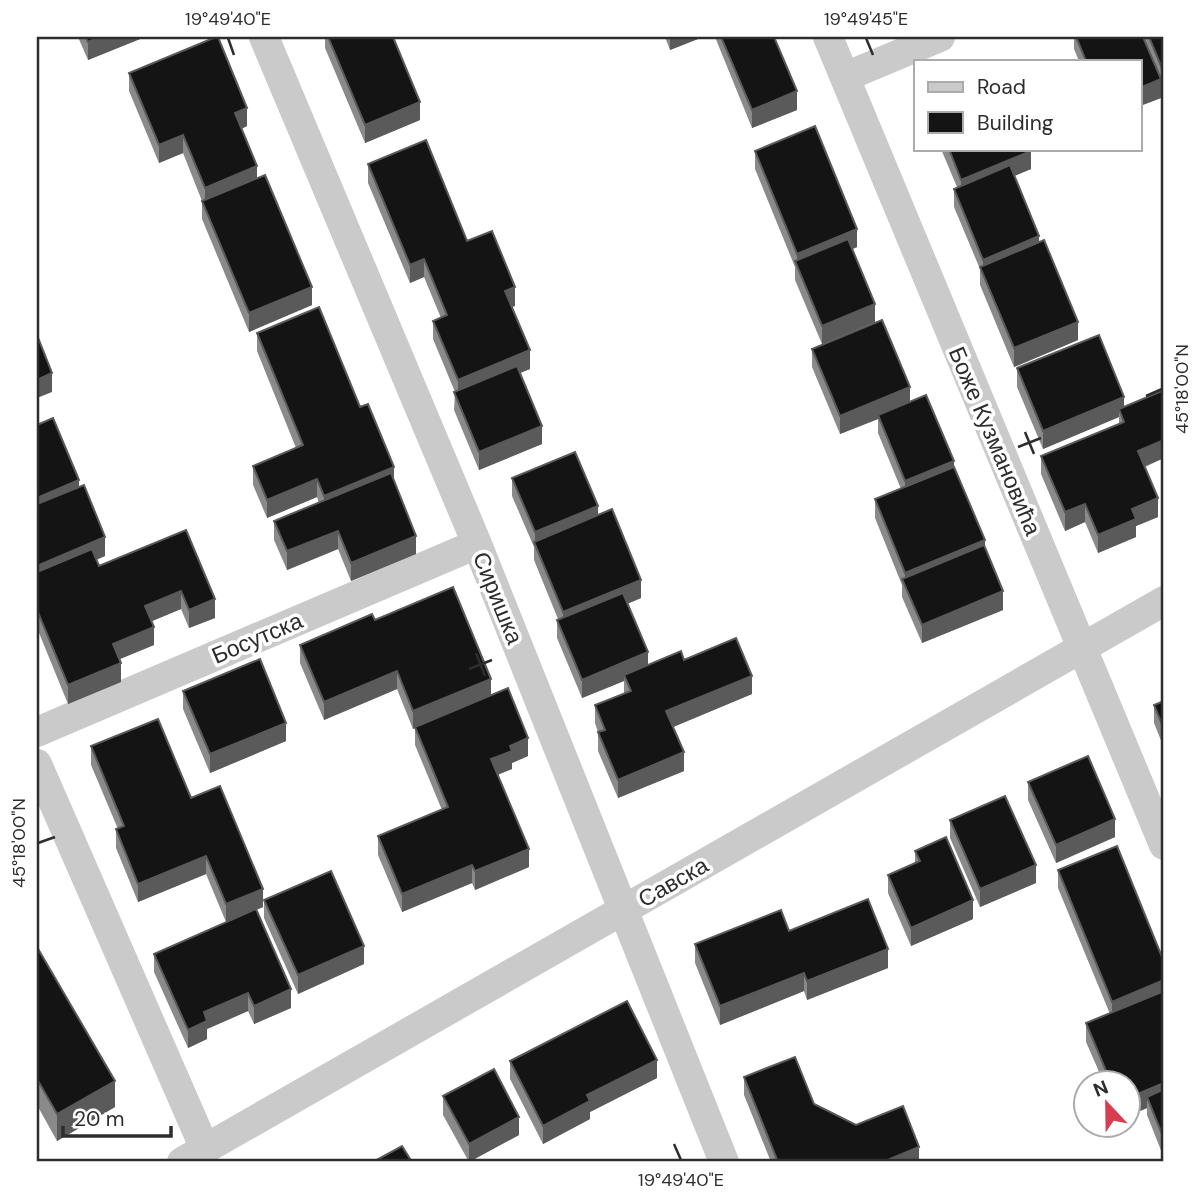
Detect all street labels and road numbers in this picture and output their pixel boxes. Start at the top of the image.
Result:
street label: Боже Кузмановића [942,342,1048,540]
street label: Сиришка [466,547,530,649]
street label: Босутска [207,605,307,671]
street label: Савска [632,850,714,914]

